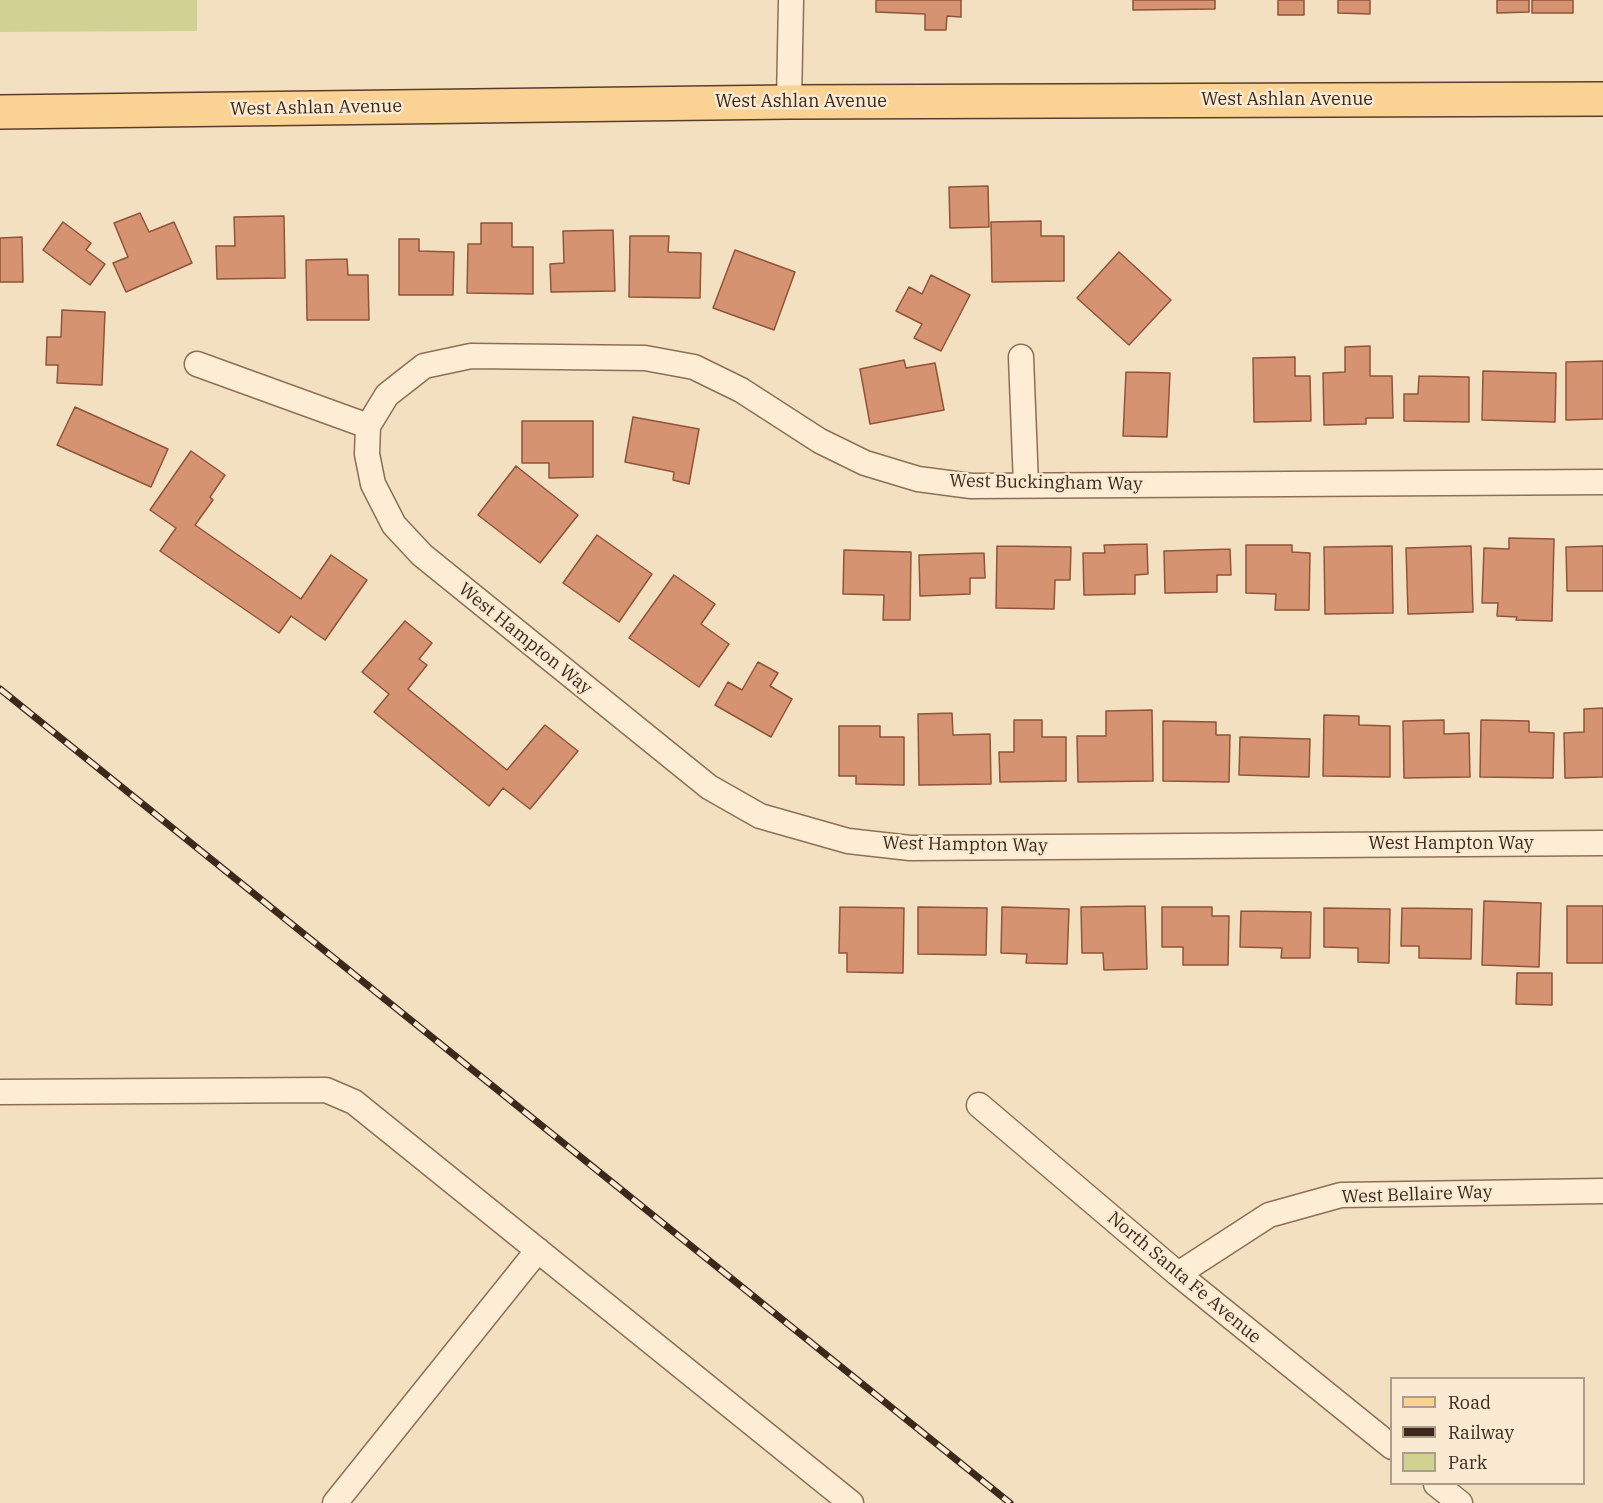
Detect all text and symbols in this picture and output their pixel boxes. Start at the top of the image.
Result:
street label: West Ashlan Avenue [1201,89,1373,111]
street label: West Ashlan Avenue [715,91,887,113]
street label: West Ashlan Avenue [230,96,402,120]
street label: West Buckingham Way [949,471,1143,495]
street label: West Hampton Way [454,579,596,699]
street label: West Hampton Way [882,833,1048,857]
street label: West Hampton Way [1368,833,1534,855]
street label: West Bellaire Way [1341,1182,1493,1208]
street label: North Santa Fe Avenue [1103,1207,1265,1349]
legend [1390,1377,1585,1485]
text: Road [1448,1391,1491,1414]
text: Railway [1448,1421,1514,1444]
text: Park [1448,1451,1487,1474]

